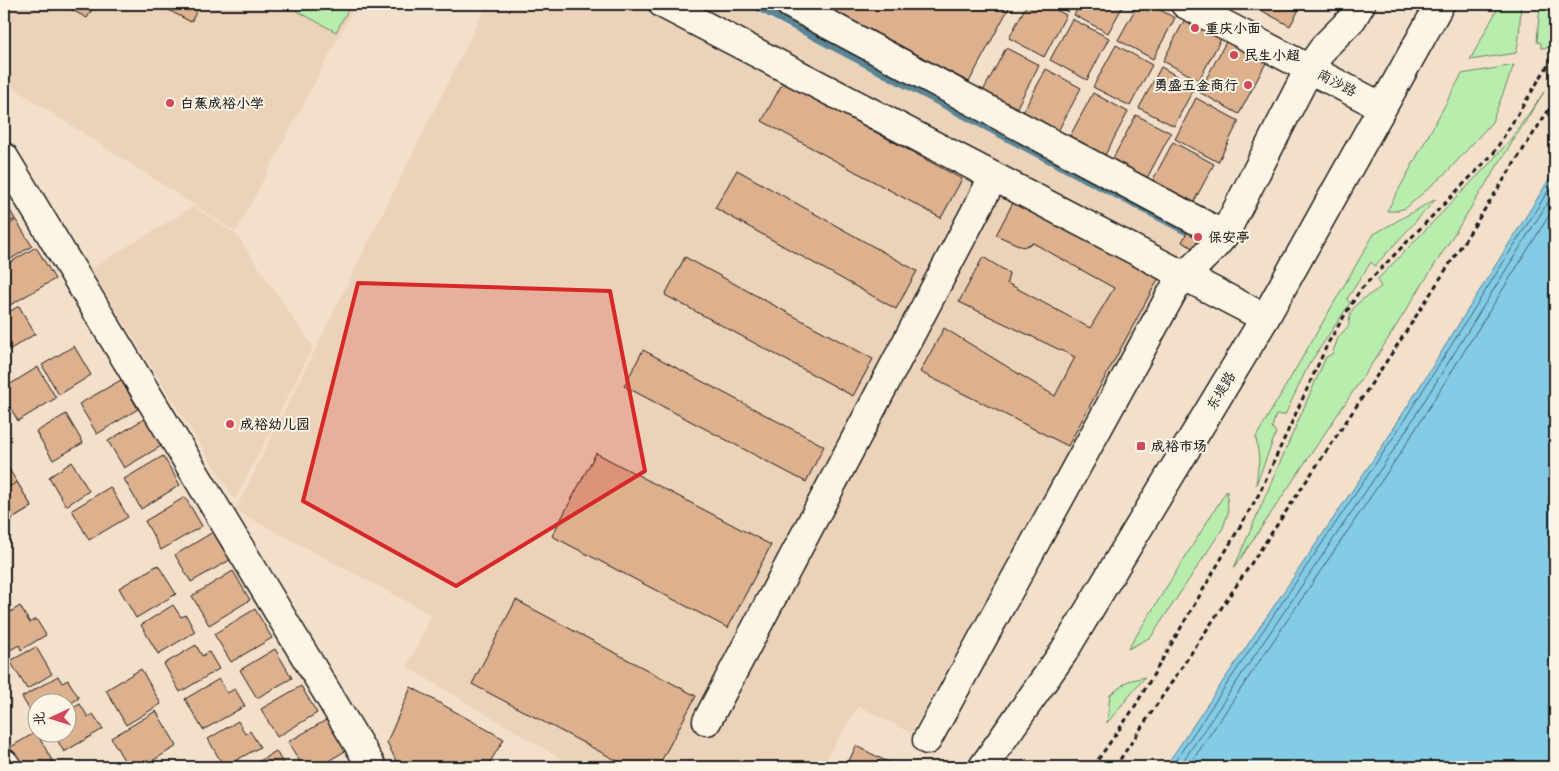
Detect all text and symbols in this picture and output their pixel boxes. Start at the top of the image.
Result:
place label: 重庆小面 [1205,20,1261,37]
marker: 重庆小面 [1189,22,1201,34]
place label: 民生小超 [1244,47,1300,64]
marker: 民生小超 [1228,49,1240,61]
street label: 南沙路 [1314,66,1360,100]
place label: 勇盛五金商行 [1154,77,1238,94]
marker: 勇盛五金商行 [1242,79,1254,91]
place label: 白蕉成裕小学 [180,95,264,112]
marker: 白蕉成裕小学 [164,97,176,109]
place label: 保安亭 [1208,229,1250,246]
marker: 保安亭 [1192,231,1204,243]
street label: 东堤路 [1203,369,1239,413]
place label: 成裕幼儿园 [240,416,310,433]
marker: 成裕幼儿园 [224,418,236,430]
place label: 成裕市场 [1151,438,1207,455]
marker: 成裕市场 [1135,440,1147,452]
north arrow [28,694,78,744]
text: 北 [31,711,48,726]

